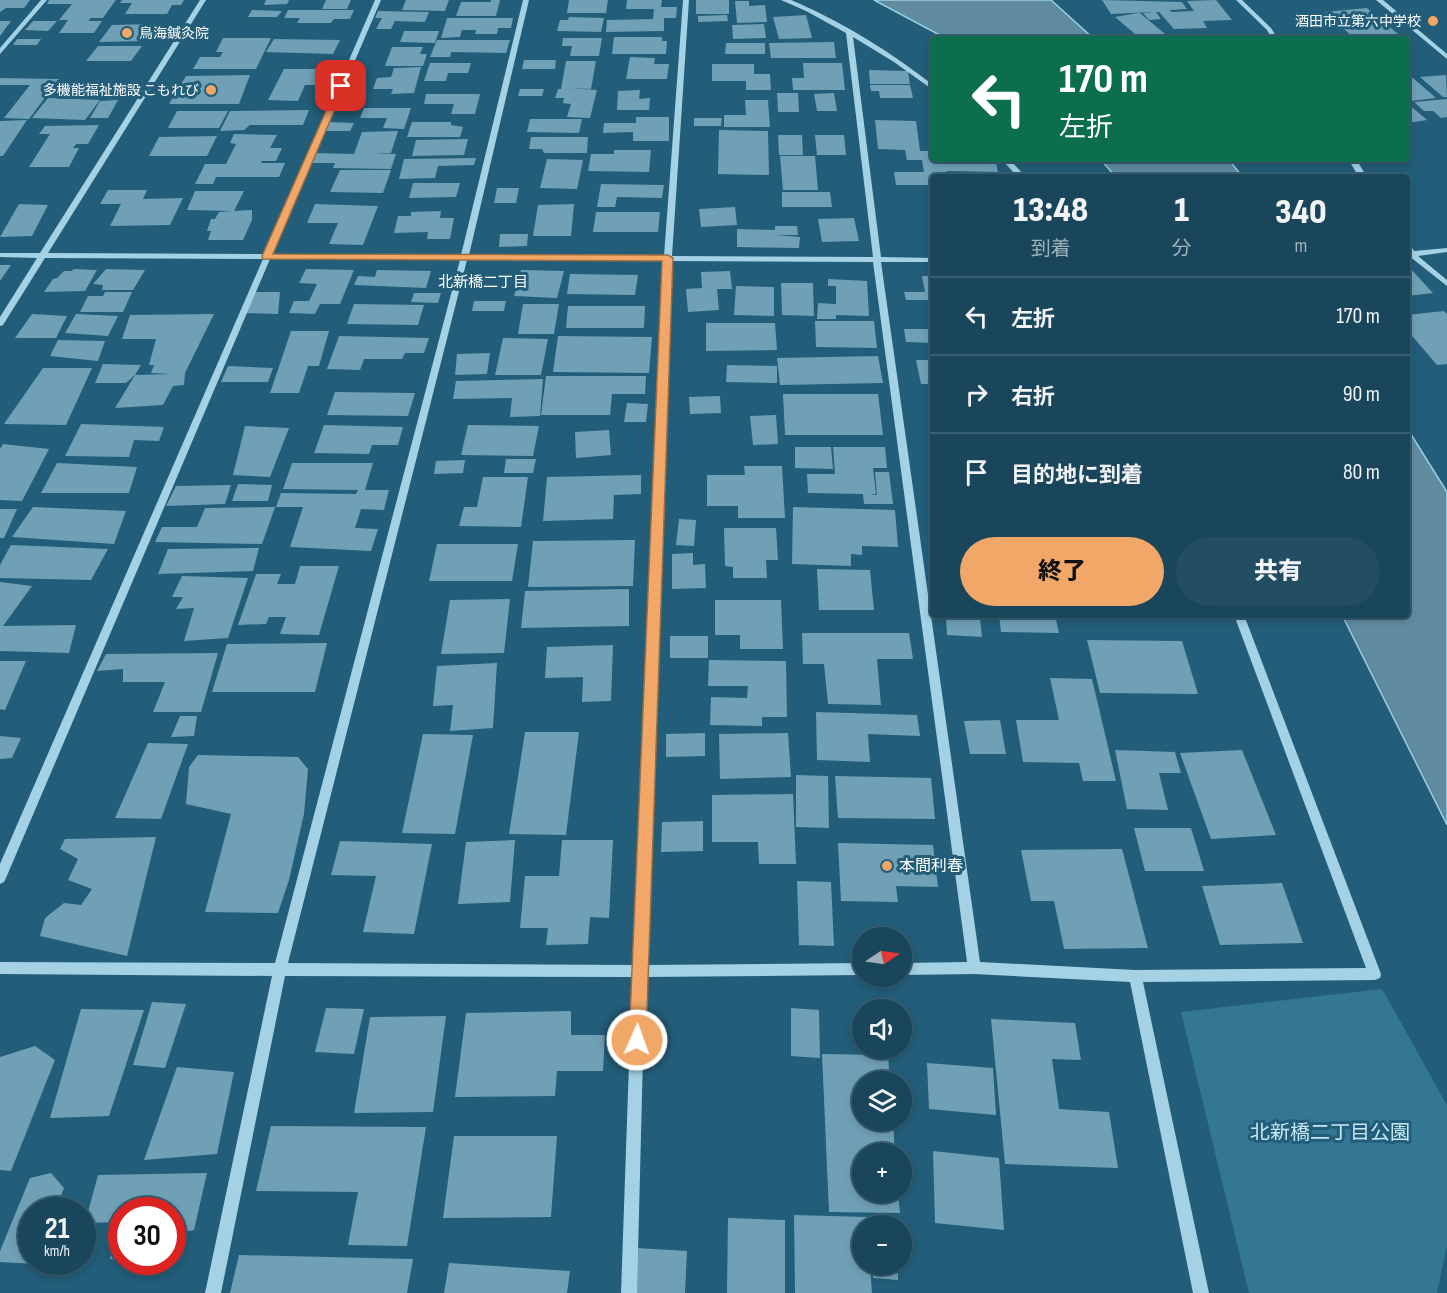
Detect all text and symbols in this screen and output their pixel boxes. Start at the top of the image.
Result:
place label: 酒田市立第六中学校 [1295,13,1421,30]
marker: 酒田市立第六中学校 [1426,14,1440,28]
place label: 鳥海鍼灸院 [139,25,209,42]
marker: 鳥海鍼灸院 [120,26,134,40]
text: 170 m [1059,54,1148,105]
pin [315,60,366,111]
icon: left [960,60,1038,138]
icon: arrive [324,69,357,102]
place label: 多機能福祉施設 こもれび [43,82,199,99]
marker: 多機能福祉施設 こもれび [204,83,218,97]
text: 左折 [1059,112,1113,144]
text: 13:48 [1013,189,1088,232]
text: 1 [1174,189,1189,232]
text: 340 [1275,191,1327,234]
text: m [1294,234,1307,258]
text: 到着 [1031,237,1071,261]
text: 分 [1172,237,1192,261]
district label: 北新橋二丁目 [438,273,528,292]
icon: left [960,300,993,333]
text: 170 m [1336,303,1380,330]
text: 左折 [1011,306,1055,333]
icon: right [960,378,993,411]
text: 90 m [1343,381,1380,408]
text: 右折 [1011,384,1055,411]
icon: arrive [960,456,993,489]
text: 80 m [1343,459,1380,486]
text: 目的地に到着 [1011,462,1143,489]
button: 終了 [960,537,1164,606]
button: 共有 [1176,537,1380,606]
place label: 本間利春 [899,857,963,876]
marker: 本間利春 [880,859,894,873]
north arrow [852,927,912,987]
map controls [852,927,912,1275]
button: sound [852,999,912,1059]
position arrow [605,1008,669,1072]
button: layers [852,1071,912,1131]
park label: 北新橋二丁目公園 [1250,1121,1410,1145]
button: + [852,1143,912,1203]
speed limit sign: 30 [108,1197,186,1275]
text: 21 [45,1211,69,1247]
button: − [852,1215,912,1275]
text: km/h [44,1242,70,1261]

